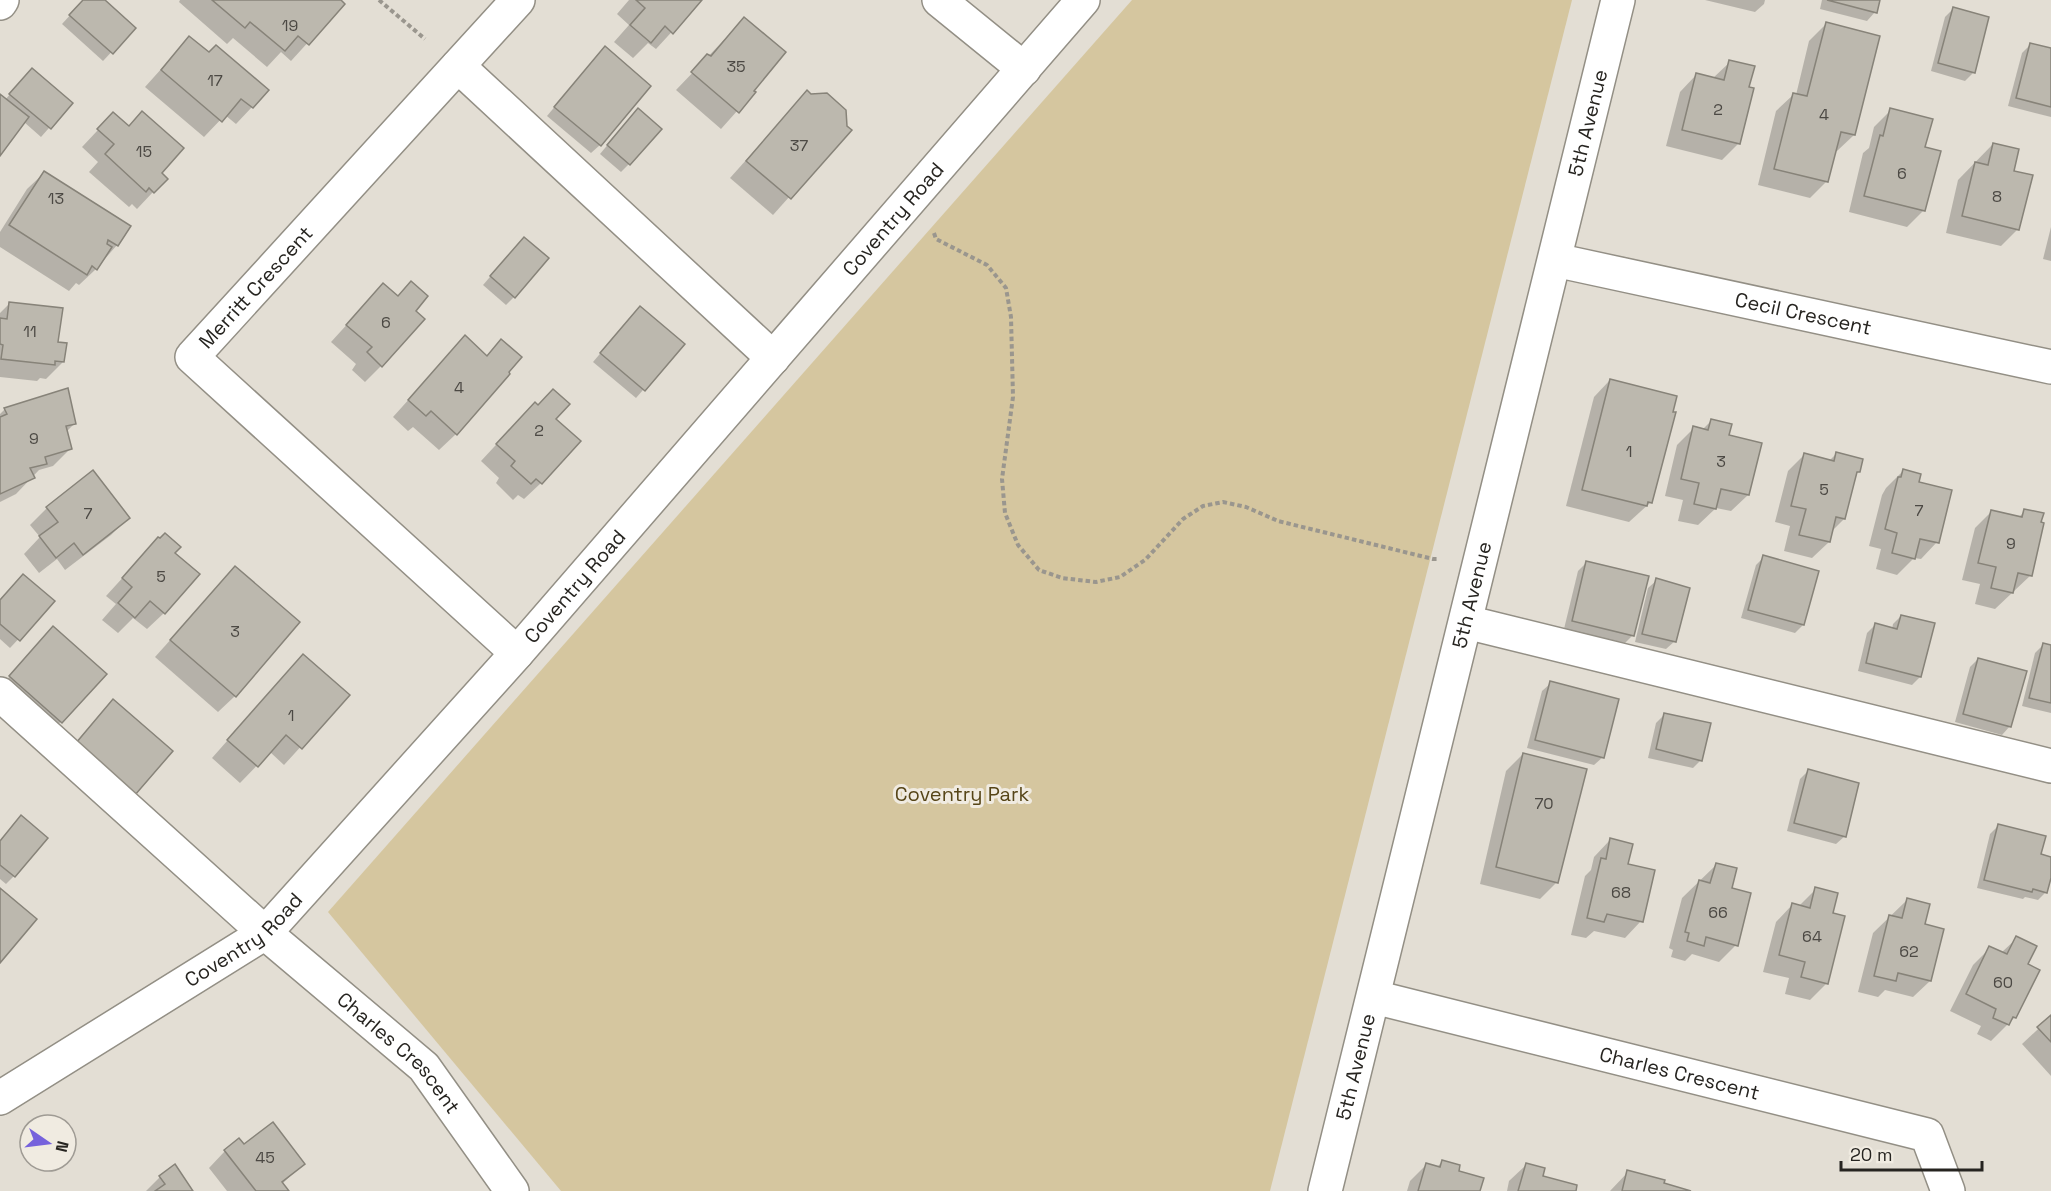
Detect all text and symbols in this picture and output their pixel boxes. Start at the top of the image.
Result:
house number: 19 [282,15,298,36]
house number: 35 [726,56,746,77]
street label: 5th Avenue [1562,67,1613,179]
house number: 17 [207,70,223,91]
house number: 2 [1713,99,1723,120]
house number: 4 [1819,104,1829,125]
house number: 37 [790,135,808,156]
house number: 15 [136,141,152,162]
street label: Coventry Road [837,157,949,281]
house number: 6 [1897,163,1907,184]
house number: 8 [1992,186,2002,207]
house number: 13 [48,188,64,209]
street label: Merritt Crescent [193,220,318,354]
street label: Cecil Crescent [1733,286,1874,341]
house number: 6 [381,312,391,333]
house number: 11 [23,321,37,342]
house number: 4 [454,377,464,398]
house number: 2 [534,420,544,441]
house number: 9 [29,428,39,449]
house number: 1 [1626,441,1632,462]
house number: 3 [1716,451,1726,472]
house number: 5 [1819,479,1829,500]
house number: 7 [1914,500,1924,521]
house number: 7 [83,503,93,524]
street label: Coventry Road [518,524,631,649]
house number: 9 [2006,533,2016,554]
street label: 5th Avenue [1446,539,1497,651]
house number: 5 [156,566,166,587]
house number: 3 [230,621,240,642]
house number: 1 [288,705,294,726]
park label: Coventry Park [895,781,1030,807]
house number: 70 [1534,793,1554,814]
house number: 68 [1611,882,1631,903]
street label: Coventry Road [180,887,308,993]
house number: 66 [1708,902,1728,923]
house number: 64 [1802,926,1822,947]
house number: 62 [1899,941,1919,962]
house number: 60 [1993,972,2013,993]
street label: Charles Crescent [332,986,466,1119]
street label: 5th Avenue [1330,1011,1381,1123]
street label: Charles Crescent [1597,1041,1762,1106]
north arrow [18,1113,78,1173]
scale bar [1841,1134,1982,1172]
text: N [51,1139,74,1154]
text: 20 m [1850,1143,1893,1166]
house number: 45 [255,1147,275,1168]

